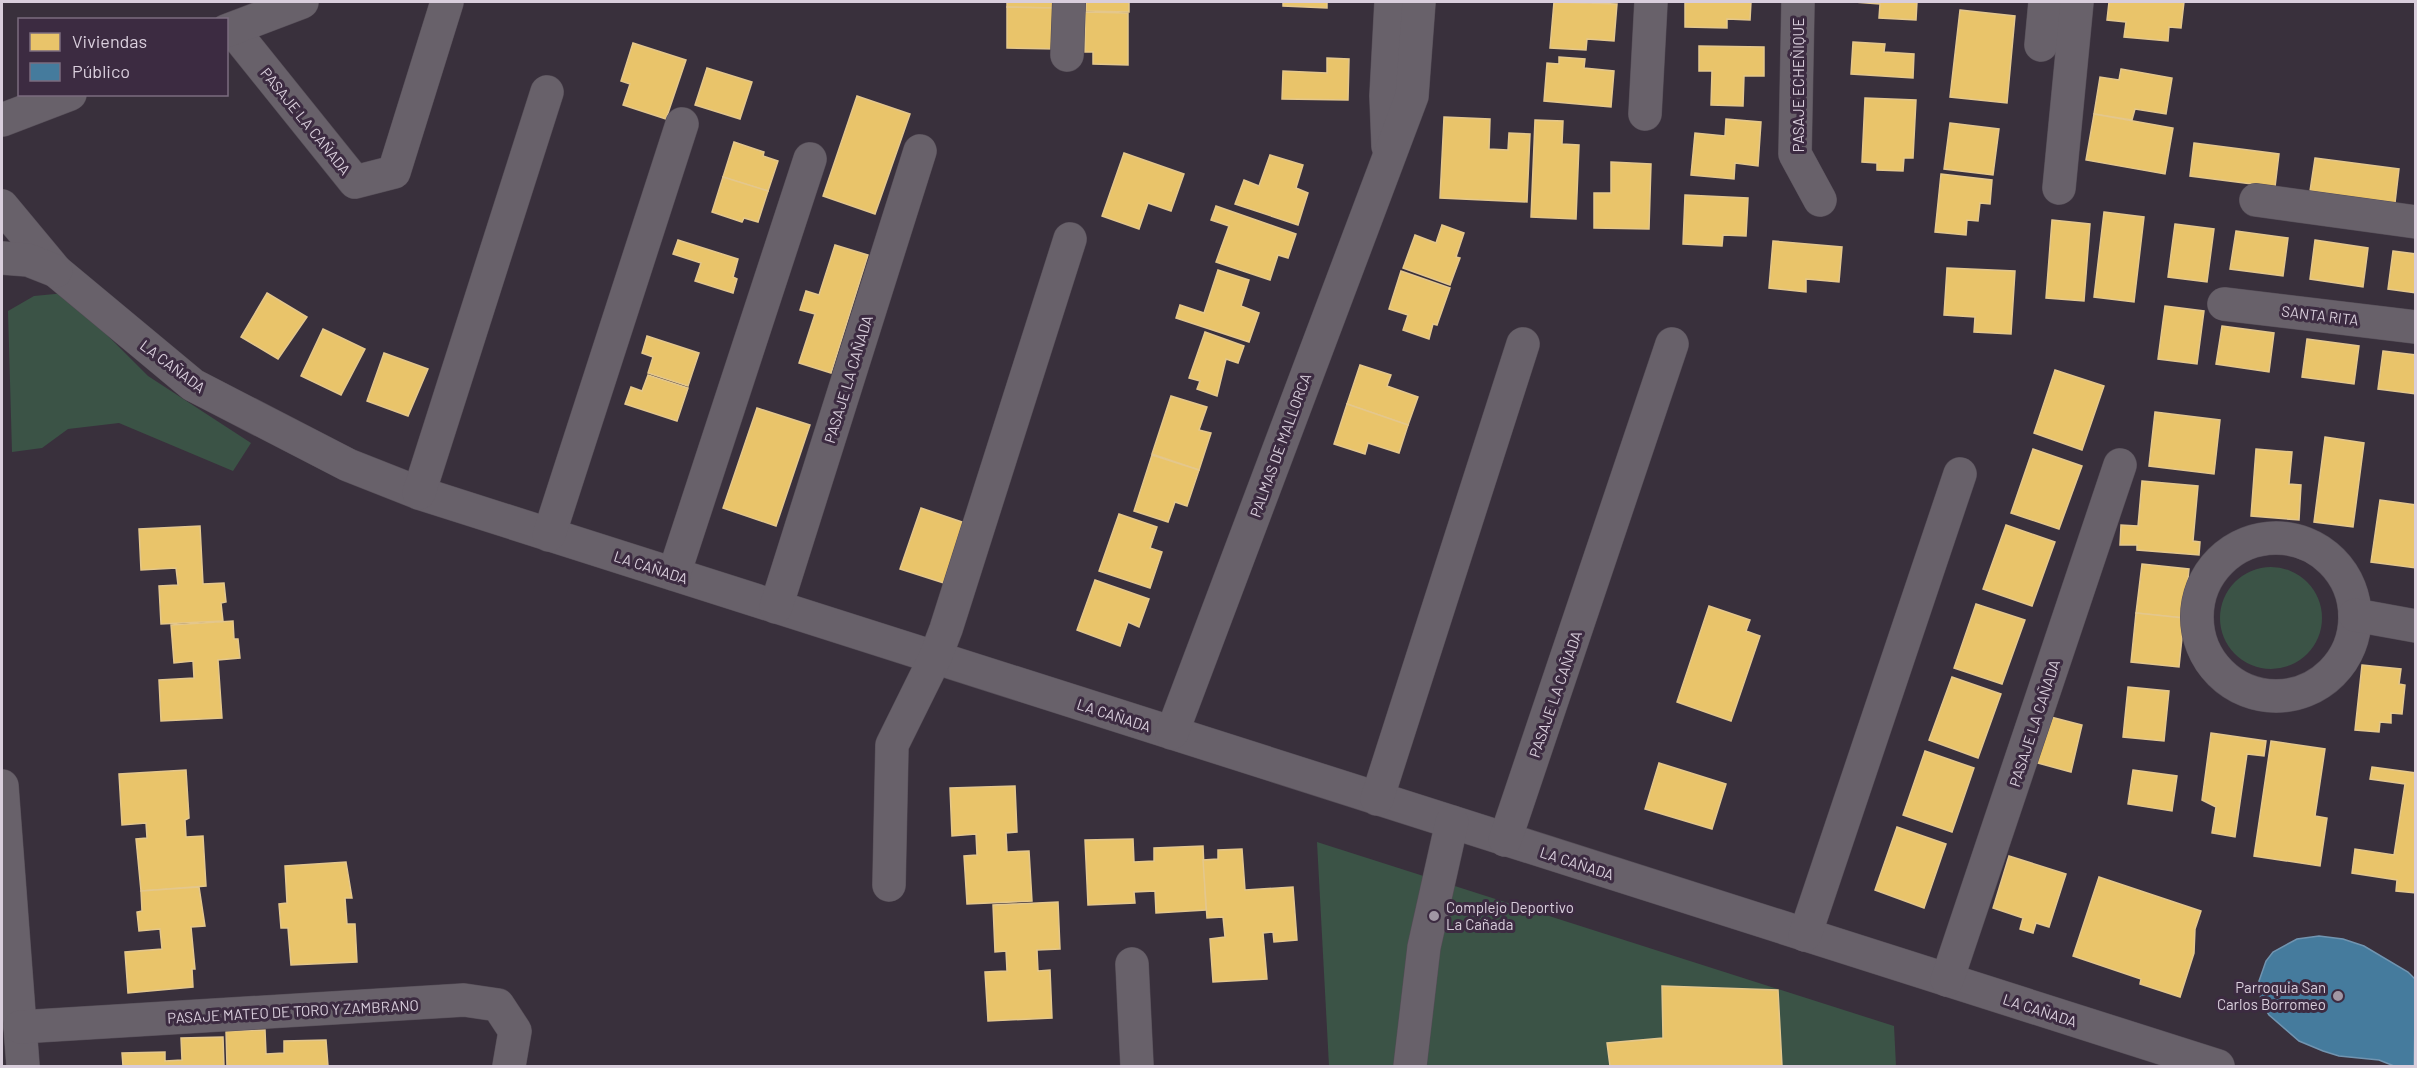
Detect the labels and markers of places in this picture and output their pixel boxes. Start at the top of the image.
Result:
place label: Complejo Deportivo La Cañada [1446,898,1574,933]
marker: Complejo Deportivo La Cañada [1427,909,1441,923]
place label: Parroquia San Carlos Borromeo [2217,978,2326,1013]
marker: Parroquia San Carlos Borromeo [2331,989,2345,1003]

